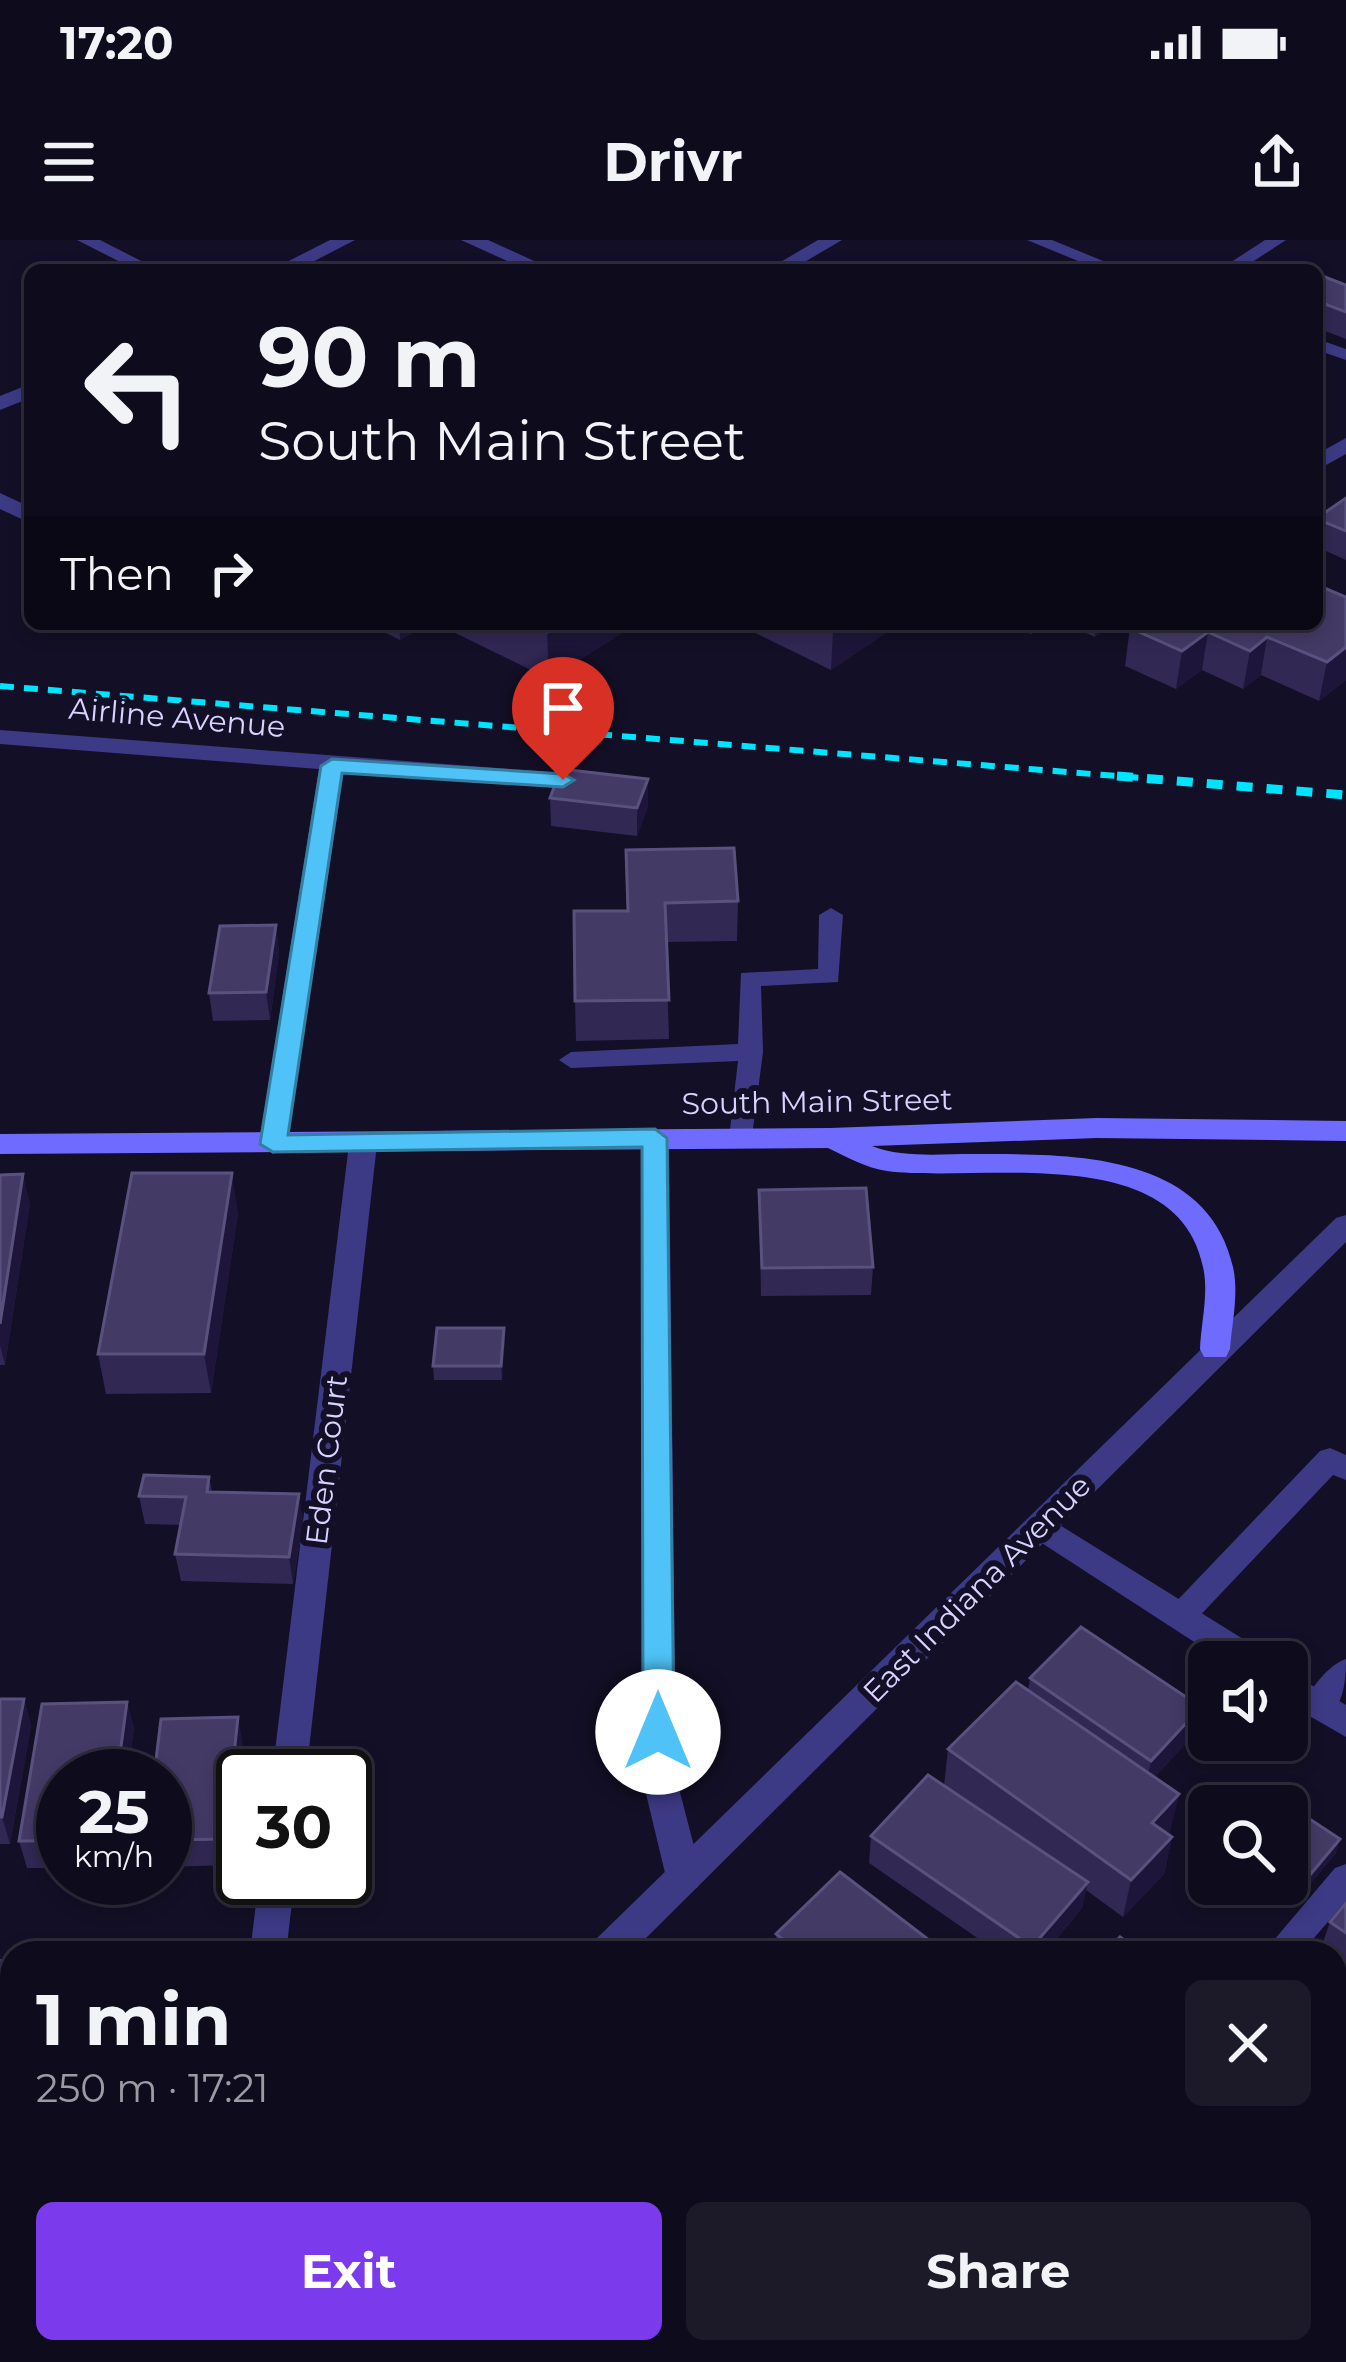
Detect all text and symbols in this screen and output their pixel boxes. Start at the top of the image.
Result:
text: 17:20 [60,15,174,70]
icon: menu [36,129,102,195]
text: Drivr [603,129,743,195]
icon: share [1244,129,1310,195]
text: 90 m [258,306,480,408]
icon: left [60,312,216,468]
text: South Main Street [258,408,746,474]
icon: right [198,540,264,606]
text: Then [60,546,174,601]
pin [512,657,614,780]
icon: arrive [530,675,596,741]
street label: Airline Avenue [67,690,287,745]
street label: South Main Street [681,1081,953,1122]
street label: Eden Court [298,1373,355,1547]
street label: East Indiana Avenue [855,1467,1098,1710]
map controls [1188,1641,1308,1905]
button: sound [1188,1641,1308,1761]
position arrow [595,1669,721,1795]
speed limit sign: 30 [216,1749,372,1905]
text: 25 [78,1775,150,1848]
button: search [1188,1785,1308,1905]
text: km/h [74,1838,154,1875]
text: 1 min [36,1975,232,2063]
button: close [1185,1980,1311,2106]
text: 250 m · 17:21 [36,2064,269,2112]
button: Exit [36,2202,662,2340]
button: Share [686,2202,1311,2340]

